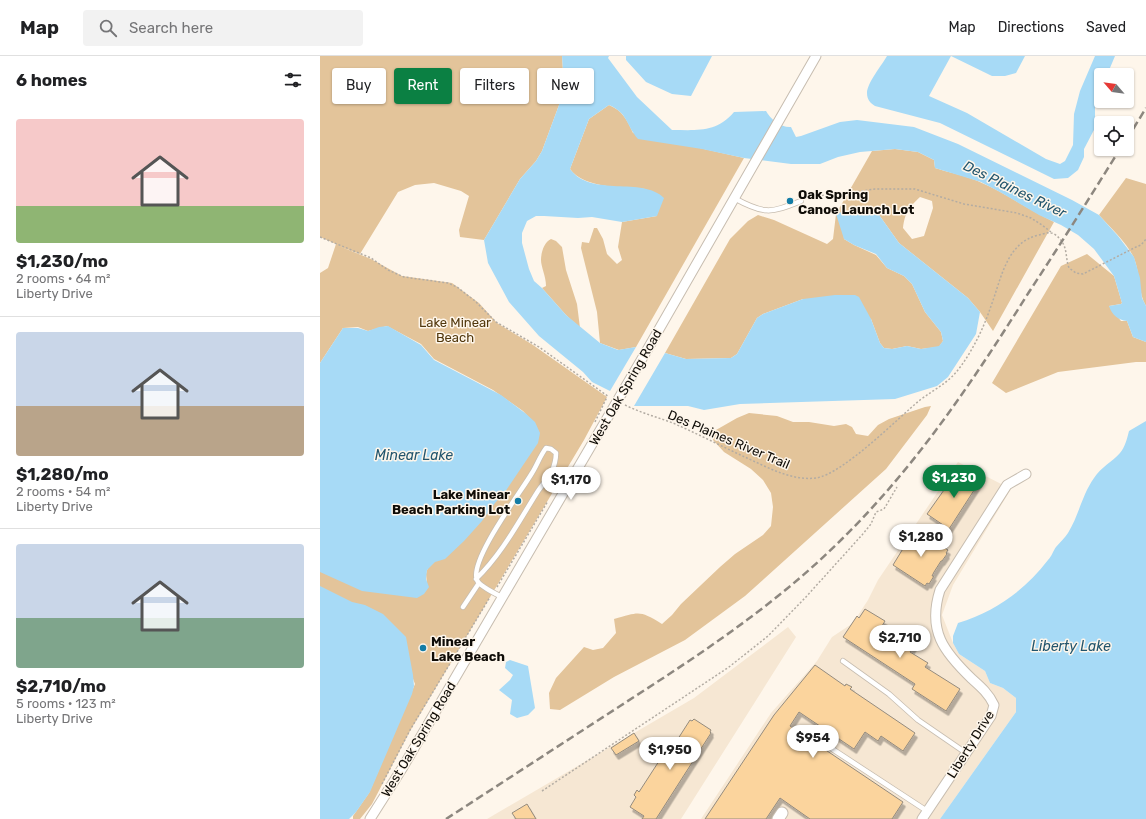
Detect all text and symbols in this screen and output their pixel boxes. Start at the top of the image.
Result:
search box [83,10,363,46]
text: Map [20,16,59,39]
icon: search [97,17,119,39]
text: Search here [129,19,213,37]
text: Map [949,19,976,36]
text: Directions [998,19,1064,36]
text: Saved [1086,19,1126,36]
chip: Buy [332,68,386,104]
chip: Rent [394,68,452,104]
chip: Filters [460,68,529,104]
chip: New [537,68,594,104]
north arrow [1094,68,1134,108]
map controls [1094,68,1134,156]
icon: filters [282,69,304,91]
text: 6 homes [16,70,87,90]
button: locate [1094,116,1134,156]
icon: home [124,145,196,217]
water label: Des Plaines River [961,157,1070,222]
place label: Oak Spring Canoe Launch Lot [798,187,914,217]
marker: Oak Spring Canoe Launch Lot [785,196,795,206]
text: $1,230/mo [16,251,108,271]
text: 2 rooms · 64 m² [16,271,111,286]
text: Liberty Drive [16,286,93,301]
park label: Lake Minear Beach [419,315,491,345]
street label: West Oak Spring Road [586,327,666,448]
icon: home [124,358,196,430]
street label: Des Plaines River Trail [666,407,792,472]
water label: Minear Lake [375,447,453,464]
text: $1,280/mo [16,464,109,484]
pin: $1,230 [921,465,987,499]
pin: $1,170 [538,467,604,501]
text: $1,230 [932,470,976,485]
text: $1,170 [551,472,591,487]
text: 2 rooms · 54 m² [16,484,110,499]
place label: Lake Minear Beach Parking Lot [392,487,510,517]
marker: Lake Minear Beach Parking Lot [513,496,523,506]
text: Liberty Drive [16,499,93,514]
pin: $1,280 [888,524,954,558]
text: $1,280 [899,529,943,544]
icon: home [124,570,196,642]
pin: $2,710 [867,625,933,659]
text: $2,710 [878,630,922,645]
place label: Minear Lake Beach [431,634,505,664]
water label: Liberty Lake [1031,638,1111,655]
marker: Minear Lake Beach [418,643,428,653]
text: $2,710/mo [16,676,106,696]
street label: West Oak Spring Road [378,679,460,800]
text: 5 rooms · 123 m² [16,696,116,711]
street label: Liberty Drive [944,708,997,781]
text: Liberty Drive [16,711,93,726]
pin: $954 [789,725,837,759]
text: $954 [796,730,830,745]
pin: $1,950 [637,737,703,771]
text: $1,950 [648,742,692,757]

